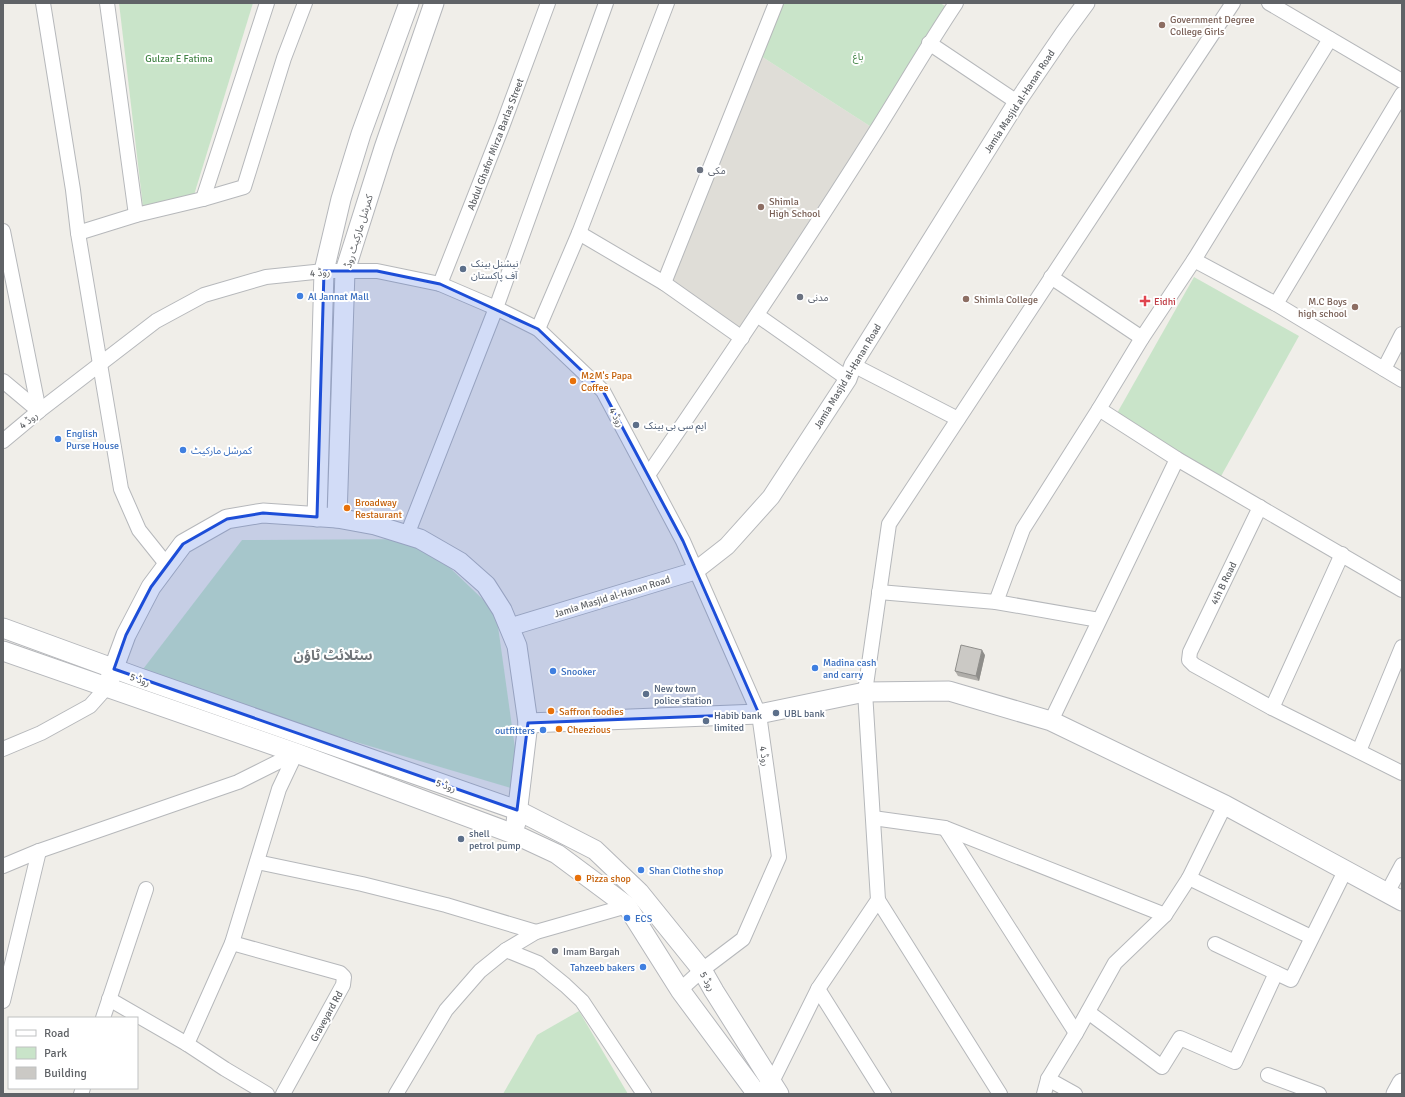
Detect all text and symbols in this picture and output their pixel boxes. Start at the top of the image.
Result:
place label: Government Degree College Girls [1170,14,1255,38]
marker: Government Degree College Girls [1157,20,1167,30]
street label: Jamia Masjid al-Hanan Road [982,48,1058,155]
park label: باغ [853,51,864,64]
park label: Gulzar E Fatima [145,53,213,65]
street label: Abdul Ghafor Mirza Barlas Street [465,76,527,212]
marker: مکی [695,165,705,175]
place label: مکی [708,165,726,177]
street label: کمرشل مارکیٹ روڈ [342,192,376,269]
place label: Shimla High School [769,196,820,220]
marker: Shimla High School [756,202,766,212]
place label: نیشنل بینک آف پاکستان [471,258,519,282]
marker: نیشنل بینک آف پاکستان [458,264,468,274]
street label: روڈ 4 [309,266,331,280]
marker: Al Jannat Mall [295,291,305,301]
place label: Al Jannat Mall [308,291,369,303]
marker: مدنی [795,292,805,302]
place label: مدنی [808,292,829,304]
marker: Shimla College [961,294,971,304]
place label: Shimla College [974,294,1038,306]
marker: Eidhi [1139,295,1151,307]
place label: Eidhi [1154,296,1176,308]
place label: M.C Boys high school [1298,296,1348,320]
marker: M.C Boys high school [1350,302,1360,312]
street label: Jamia Masjid al-Hanan Road [812,322,884,431]
place label: M2M's Papa Coffee [581,370,632,394]
marker: M2M's Papa Coffee [568,376,578,386]
street label: روڈ 4 [606,406,626,430]
street label: روڈ 4 [17,409,41,432]
marker: ایم سی بی بینک [631,420,641,430]
place label: ایم سی بی بینک [644,420,706,433]
place label: English Purse House [66,428,119,452]
marker: English Purse House [53,434,63,444]
marker: کمرشل مارکیٹ [178,445,188,455]
place label: کمرشل مارکیٹ [191,445,253,457]
place label: Broadway Restaurant [355,497,402,521]
marker: Broadway Restaurant [342,503,352,513]
street label: 4th B Road [1208,560,1239,607]
street label: Jamia Masjid al-Hanan Road [553,574,672,620]
district label: سٹلائٹ ٹاؤن [294,647,372,664]
place label: Madina cash and carry [823,657,876,681]
marker: Madina cash and carry [810,663,820,673]
marker: Snooker [548,666,558,676]
place label: Snooker [561,666,596,678]
street label: روڈ 5 [128,671,152,689]
place label: New town police station [654,683,712,707]
marker: New town police station [641,689,651,699]
marker: Saffron foodies [546,706,556,716]
place label: Saffron foodies [559,706,624,718]
marker: UBL bank [771,708,781,718]
place label: UBL bank [784,708,825,720]
place label: Habib bank limited [714,710,762,734]
marker: Habib bank limited [701,716,711,726]
marker: Cheezious [554,724,564,734]
place label: Cheezious [567,724,611,736]
place label: outfitters [495,725,536,737]
marker: outfitters [538,725,548,735]
street label: روڈ 4 [757,745,771,767]
street label: روڈ 5 [434,777,458,795]
place label: shell petrol pump [469,828,521,852]
marker: shell petrol pump [456,834,466,844]
marker: Shan Clothe shop [636,865,646,875]
place label: Shan Clothe shop [649,865,723,877]
marker: Pizza shop [573,873,583,883]
place label: Pizza shop [586,873,631,885]
marker: ECS [622,913,632,923]
place label: ECS [635,913,653,925]
marker: Imam Bargah [550,946,560,956]
place label: Imam Bargah [563,946,620,958]
place label: Tahzeeb bakers [570,962,636,974]
marker: Tahzeeb bakers [638,962,648,972]
street label: روڈ 5 [697,970,718,994]
street label: Graveyard Rd [308,989,346,1044]
legend [8,1017,138,1089]
text: Road [44,1026,70,1041]
text: Park [44,1046,67,1061]
text: Building [44,1066,87,1081]

